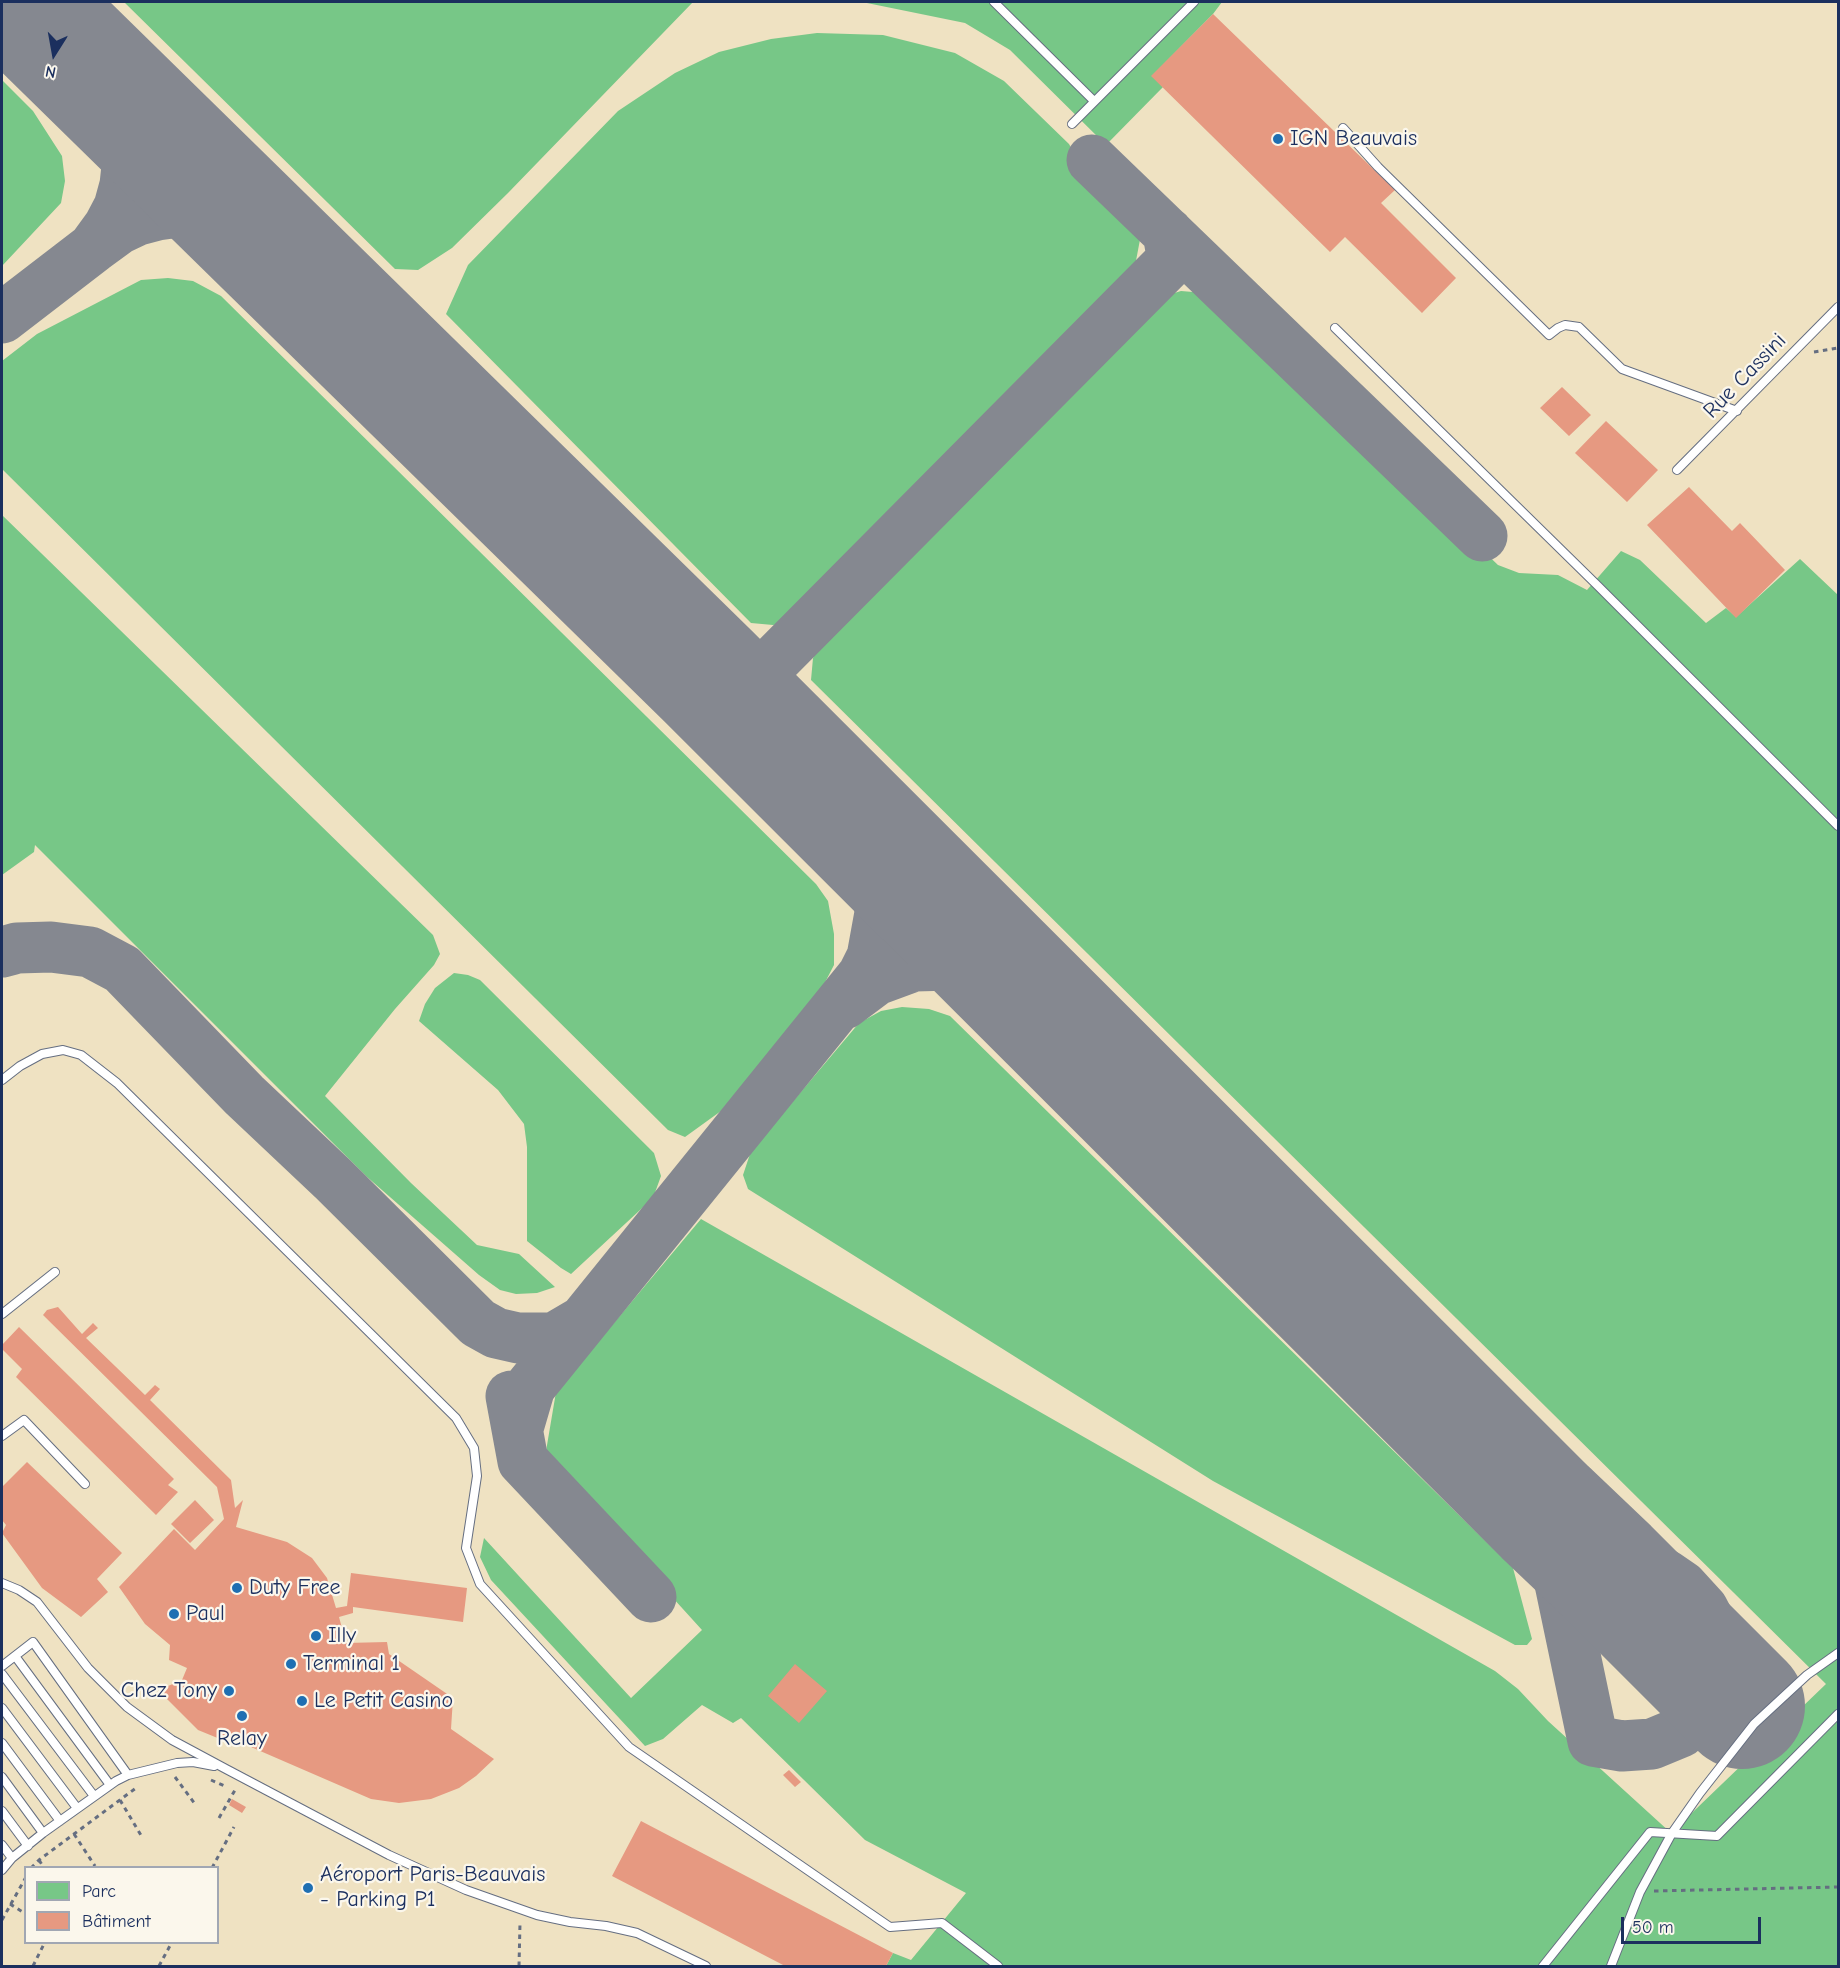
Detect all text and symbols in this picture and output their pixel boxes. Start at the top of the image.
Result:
north arrow [24,24,84,84]
text: N [44,62,57,81]
place label: IGN Beauvais [1290,126,1417,152]
marker: IGN Beauvais [1271,132,1285,146]
street label: Rue Cassini [1698,328,1792,424]
place label: Duty Free [249,1575,341,1601]
marker: Duty Free [230,1581,244,1595]
place label: Paul [186,1601,225,1627]
marker: Paul [167,1607,181,1621]
place label: Illy [328,1623,356,1649]
marker: Illy [309,1629,323,1643]
place label: Terminal 1 [303,1651,400,1677]
marker: Terminal 1 [284,1657,298,1671]
place label: Chez Tony [121,1678,217,1704]
marker: Chez Tony [222,1684,236,1698]
place label: Le Petit Casino [314,1688,453,1714]
marker: Le Petit Casino [295,1694,309,1708]
marker: Relay [235,1709,249,1723]
place label: Relay [217,1726,267,1752]
place label: Aéroport Paris-Beauvais - Parking P1 [320,1862,545,1914]
legend [24,1866,219,1944]
text: Parc [82,1881,116,1902]
marker: Aéroport Paris-Beauvais - Parking P1 [301,1881,315,1895]
scale bar [1624,1905,1764,1943]
text: Bâtiment [82,1911,151,1932]
text: 50 m [1632,1917,1674,1938]

